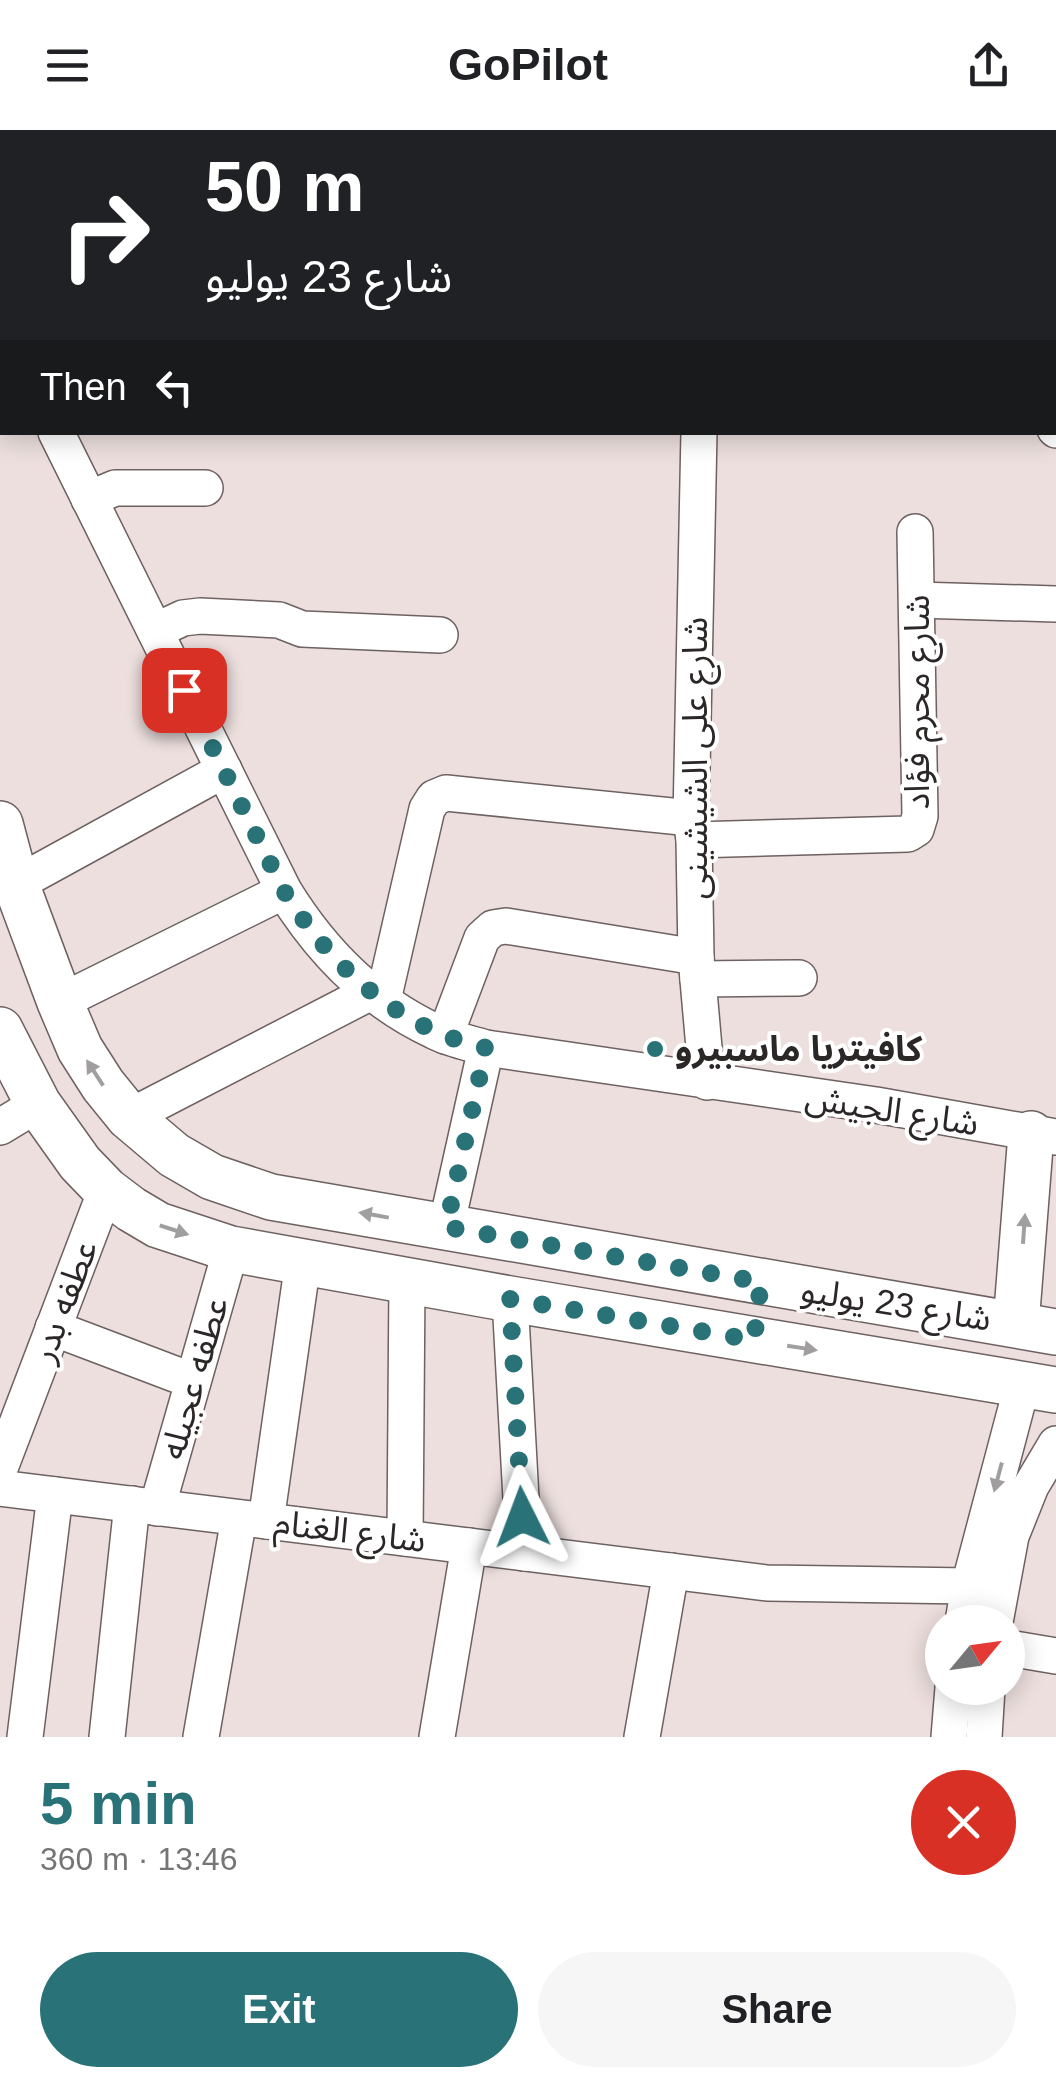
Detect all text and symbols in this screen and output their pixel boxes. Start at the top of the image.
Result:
icon: menu [40,38,95,93]
icon: share [961,38,1016,93]
text: GoPilot [448,39,608,90]
text: 50 m [205,148,365,226]
icon: right [40,170,170,300]
text: شارع 23 يوليو [205,251,452,302]
icon: left [147,360,202,415]
text: Then [40,366,127,408]
street label: شارع محرم فؤاد [897,595,943,809]
street label: شارع على الشيشينى [675,617,721,899]
pin [142,648,227,733]
icon: arrive [157,663,212,718]
place label: كافيتريا ماسبيرو [675,1029,923,1069]
marker: كافيتريا ماسبيرو [644,1038,666,1060]
one-way arrow [87,1059,105,1086]
street label: شارع الجيش [801,1077,982,1149]
one-way arrow [357,1207,389,1222]
one-way arrow [1016,1213,1032,1244]
one-way arrow [159,1224,189,1239]
street label: عطفه بدر [22,1234,106,1369]
street label: شارع 23 يوليو [797,1269,994,1345]
street label: عطفه عجيله [152,1292,235,1464]
one-way arrow [787,1340,819,1356]
one-way arrow [990,1462,1006,1493]
position arrow [470,1465,574,1569]
street label: شارع الغنام [271,1502,428,1566]
north arrow [925,1605,1025,1705]
map controls [925,1605,1025,1705]
text: 5 min [40,1770,197,1837]
button: close [911,1770,1016,1875]
text: 360 m · 13:46 [40,1841,237,1877]
button: Exit [40,1952,518,2067]
button: Share [538,1952,1016,2067]

